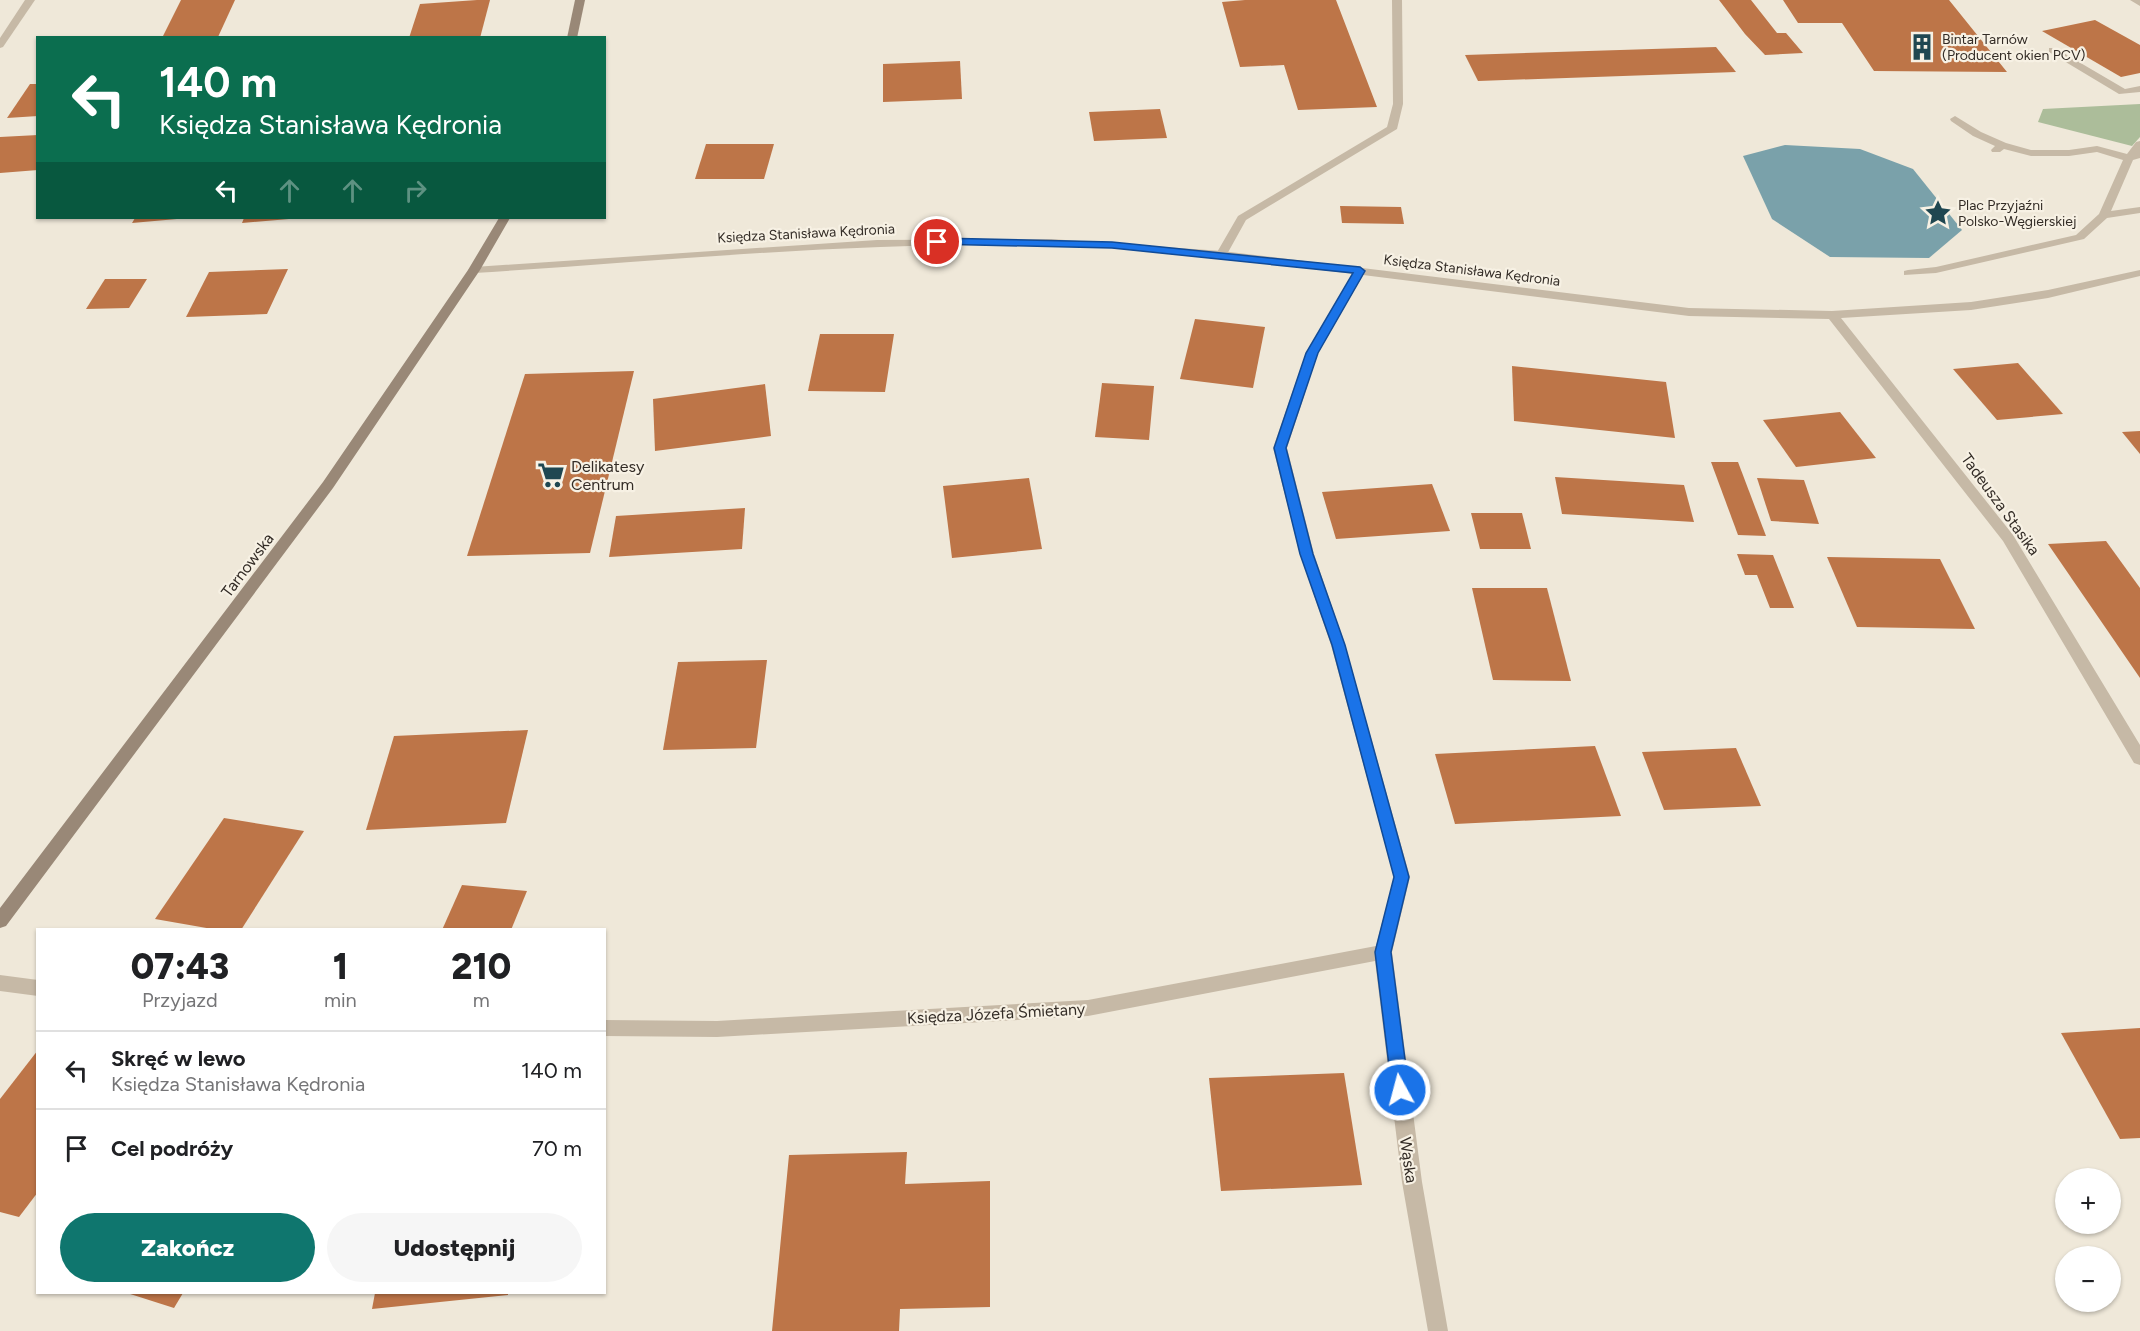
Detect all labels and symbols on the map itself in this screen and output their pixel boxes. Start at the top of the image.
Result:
place label: Bintar Tarnów (Producent okien PCV) [1942,31,2086,64]
building icon: Bintar Tarnów (Producent okien PCV) [1907,32,1937,62]
place label: Plac Przyjaźni Polsko-Węgierskiej [1958,197,2077,230]
place icon: Plac Przyjaźni Polsko-Węgierskiej [1923,198,1953,228]
pin [911,216,962,267]
street label: Księdza Stanisława Kędronia [717,220,895,247]
street label: Księdza Stanisława Kędronia [1383,251,1561,290]
street label: Tadeusza Stasika [1957,450,2044,559]
place label: Delikatesy Centrum [571,457,645,494]
supermarket icon: Delikatesy Centrum [536,460,566,490]
street label: Tarnowska [217,530,278,601]
street label: Księdza Józefa Śmietany [906,999,1086,1028]
position arrow [1368,1058,1432,1122]
street label: Wąska [1396,1136,1421,1184]

